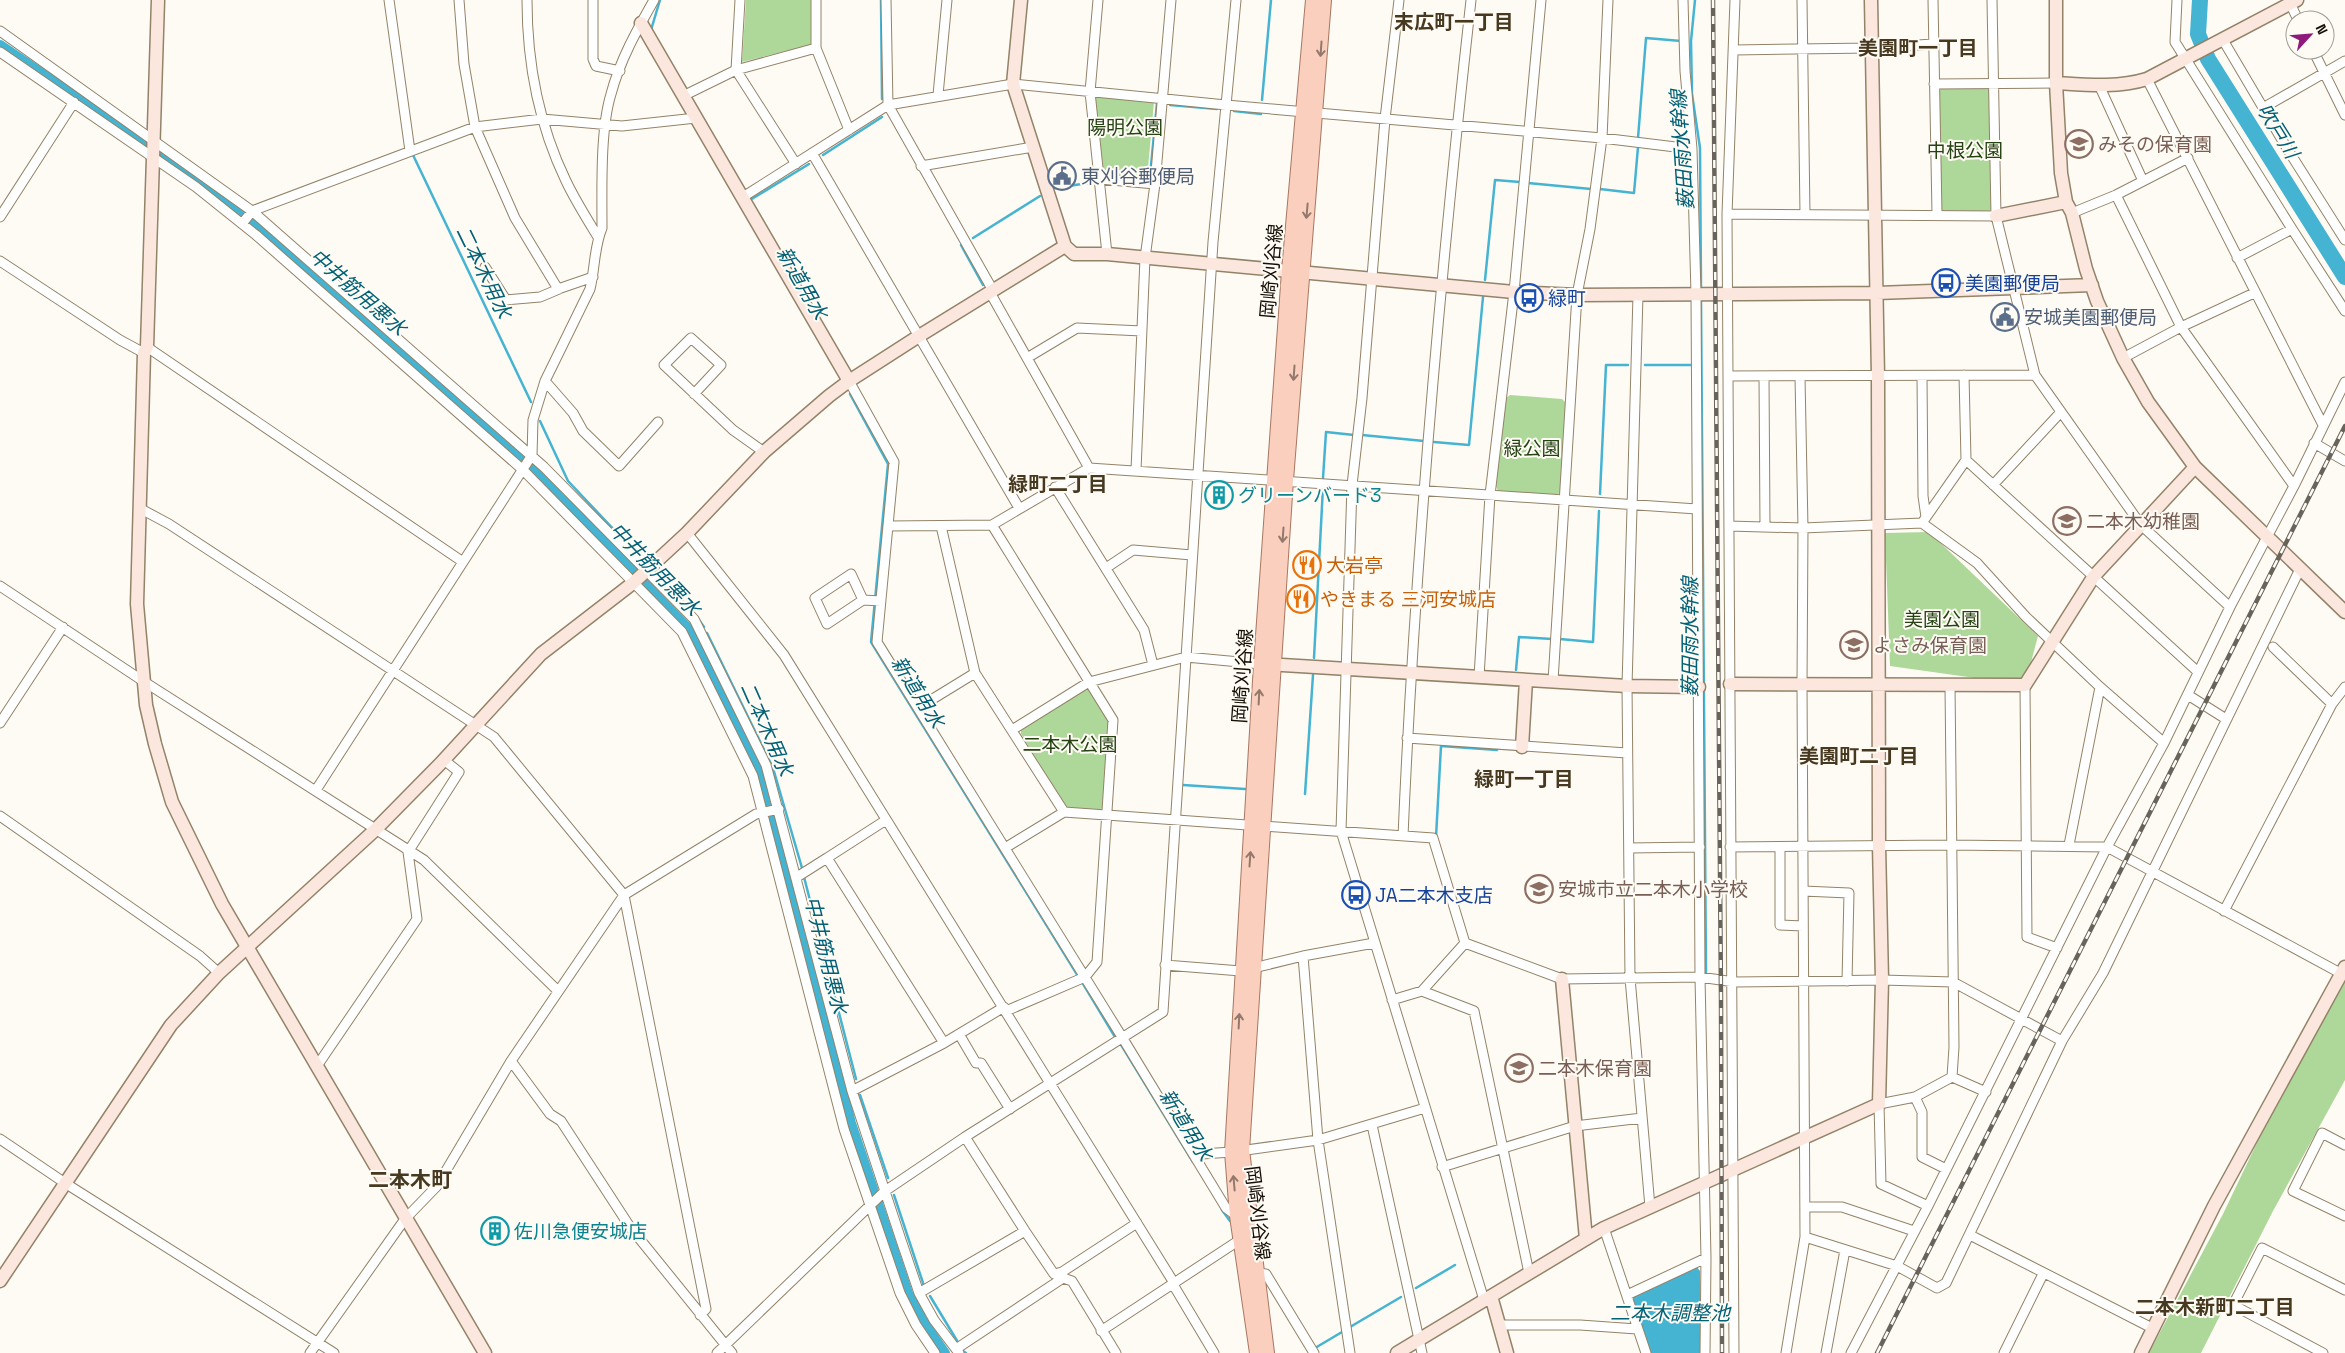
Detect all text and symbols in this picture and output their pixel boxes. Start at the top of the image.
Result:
district label: 末広町一丁目 [1394,9,1514,35]
north arrow [2285,10,2335,60]
text: N [2312,21,2332,37]
district label: 美園町一丁目 [1858,35,1978,61]
one-way arrow [1316,40,1325,56]
water label: 薮田雨水幹線 [1665,86,1699,211]
water label: 吹戸川 [2251,99,2306,165]
park label: 陽明公園 [1087,115,1163,140]
school or university icon: みその保育園 [2064,129,2094,159]
place label: みその保育園 [2098,132,2212,157]
park label: 中根公園 [1927,138,2003,163]
public building icon: 東刈谷郵便局 [1047,161,1077,191]
place label: 東刈谷郵便局 [1081,164,1195,189]
one-way arrow [1302,202,1312,218]
water label: 二本木用水 [450,221,518,324]
street label: 岡崎刈谷線 [1255,223,1288,319]
water label: 新道用水 [771,242,834,326]
water label: 中井筋用悪水 [304,243,413,342]
bus stop icon: 美園郵便局 [1931,268,1961,298]
place label: 美園郵便局 [1965,271,2060,296]
bus stop icon: 緑町 [1514,283,1544,313]
place label: 緑町 [1548,286,1586,311]
public building icon: 安城美園郵便局 [1990,302,2020,332]
place label: 安城美園郵便局 [2024,305,2157,330]
one-way arrow [1290,364,1299,380]
park label: 緑公園 [1503,436,1561,461]
district label: 緑町二丁目 [1008,471,1108,497]
building icon: グリーンバード3 [1204,480,1234,510]
place label: グリーンバード3 [1238,483,1382,508]
school or university icon: 二本木幼稚園 [2052,506,2082,536]
place label: 二本木幼稚園 [2086,509,2200,534]
water label: 中井筋用悪水 [604,517,707,623]
one-way arrow [1278,526,1287,542]
restaurant icon: 大岩亭 [1292,550,1322,580]
place label: 大岩亭 [1326,553,1383,578]
water label: 薮田雨水幹線 [1677,574,1703,697]
restaurant icon: やきまる 三河安城店 [1286,584,1316,614]
place label: やきまる 三河安城店 [1320,587,1496,612]
park label: 美園公園 [1904,607,1980,632]
street label: 岡崎刈谷線 [1227,628,1258,724]
school or university icon: よさみ保育園 [1839,630,1869,660]
place label: よさみ保育園 [1873,633,1987,658]
water label: 新道用水 [886,651,951,735]
water label: 二本木用水 [735,678,800,782]
one-way arrow [1255,689,1264,705]
park label: 二本木公園 [1022,732,1118,757]
district label: 美園町二丁目 [1799,743,1919,769]
district label: 緑町一丁目 [1474,766,1574,792]
one-way arrow [1245,851,1254,867]
school or university icon: 安城市立二本木小学校 [1524,874,1554,904]
place label: 安城市立二本木小学校 [1558,877,1748,902]
bus stop icon: JA二本木支店 [1341,880,1371,910]
place label: JA二本木支店 [1375,883,1493,908]
water label: 中井筋用悪水 [799,894,854,1018]
one-way arrow [1234,1013,1243,1029]
school or university icon: 二本木保育園 [1504,1053,1534,1083]
place label: 二本木保育園 [1538,1056,1652,1081]
water label: 新道用水 [1154,1084,1219,1168]
street label: 岡崎刈谷線 [1239,1164,1276,1262]
district label: 二本木町 [368,1166,452,1193]
one-way arrow [1230,1176,1239,1192]
building icon: 佐川急便安城店 [480,1216,510,1246]
place label: 佐川急便安城店 [514,1219,647,1244]
district label: 二本木新町二丁目 [2135,1294,2295,1320]
water label: 二本木調整池 [1610,1300,1732,1326]

